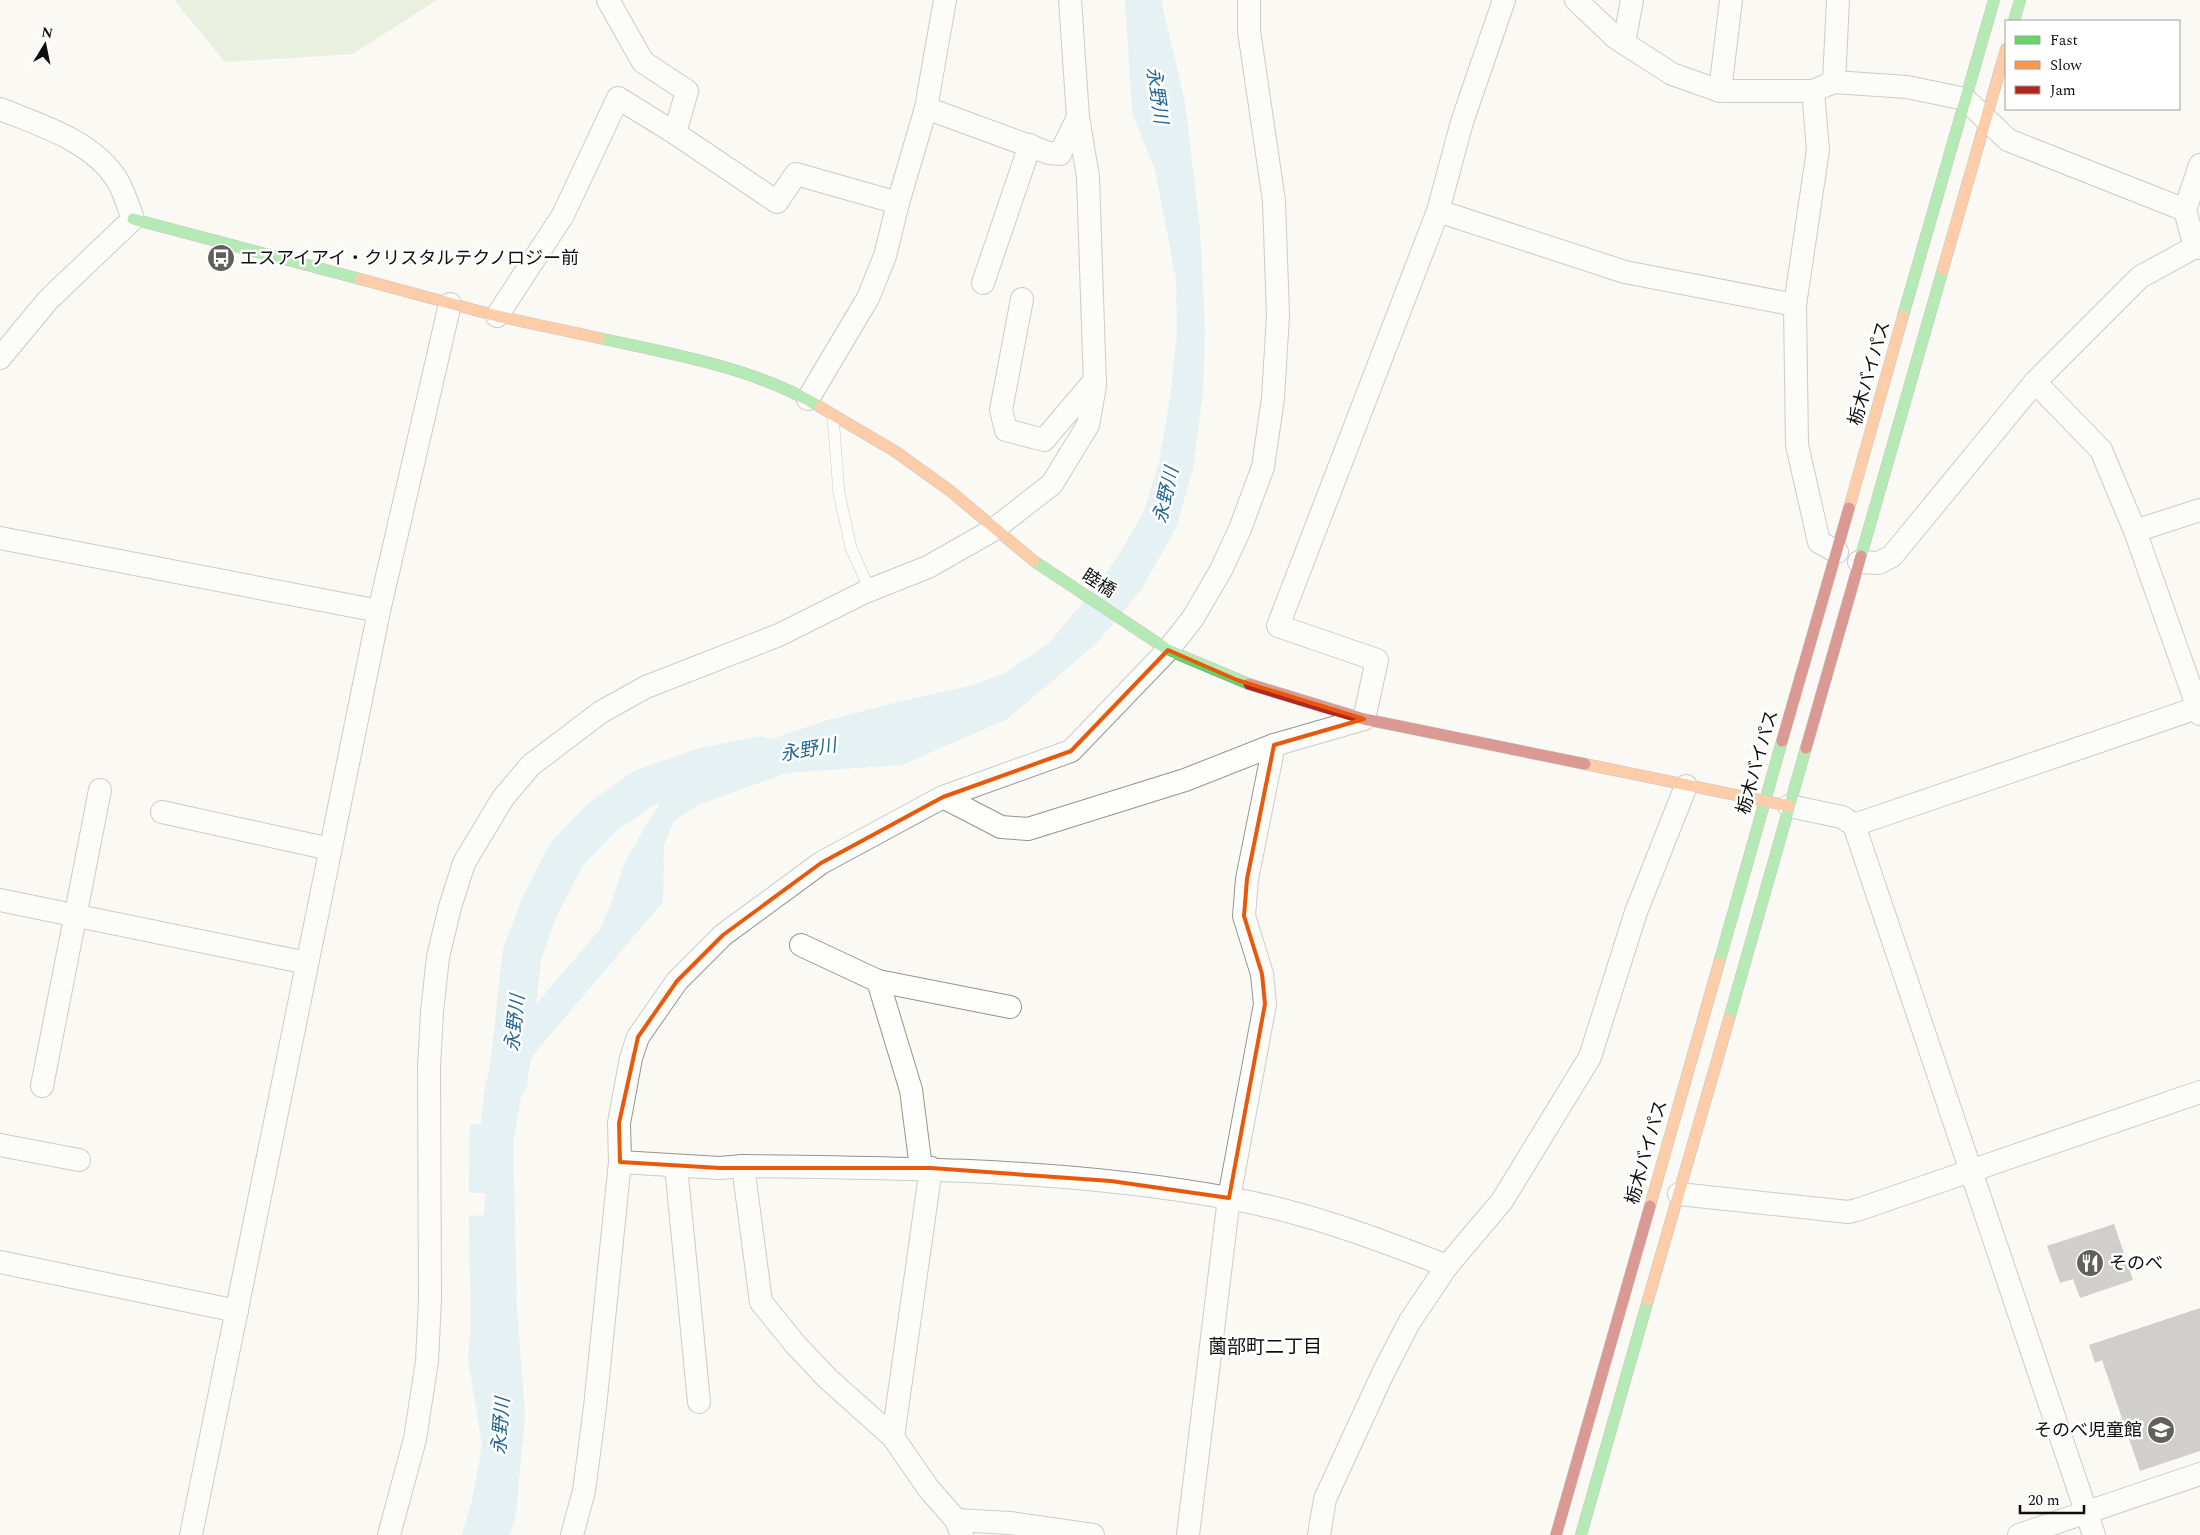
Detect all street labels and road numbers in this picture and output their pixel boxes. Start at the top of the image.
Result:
street label: 栃木バイパス [1842,318,1897,429]
street label: 睦橋 [1076,562,1121,605]
street label: 栃木バイパス [1730,707,1785,818]
street label: 栃木バイパス [1619,1097,1674,1208]

